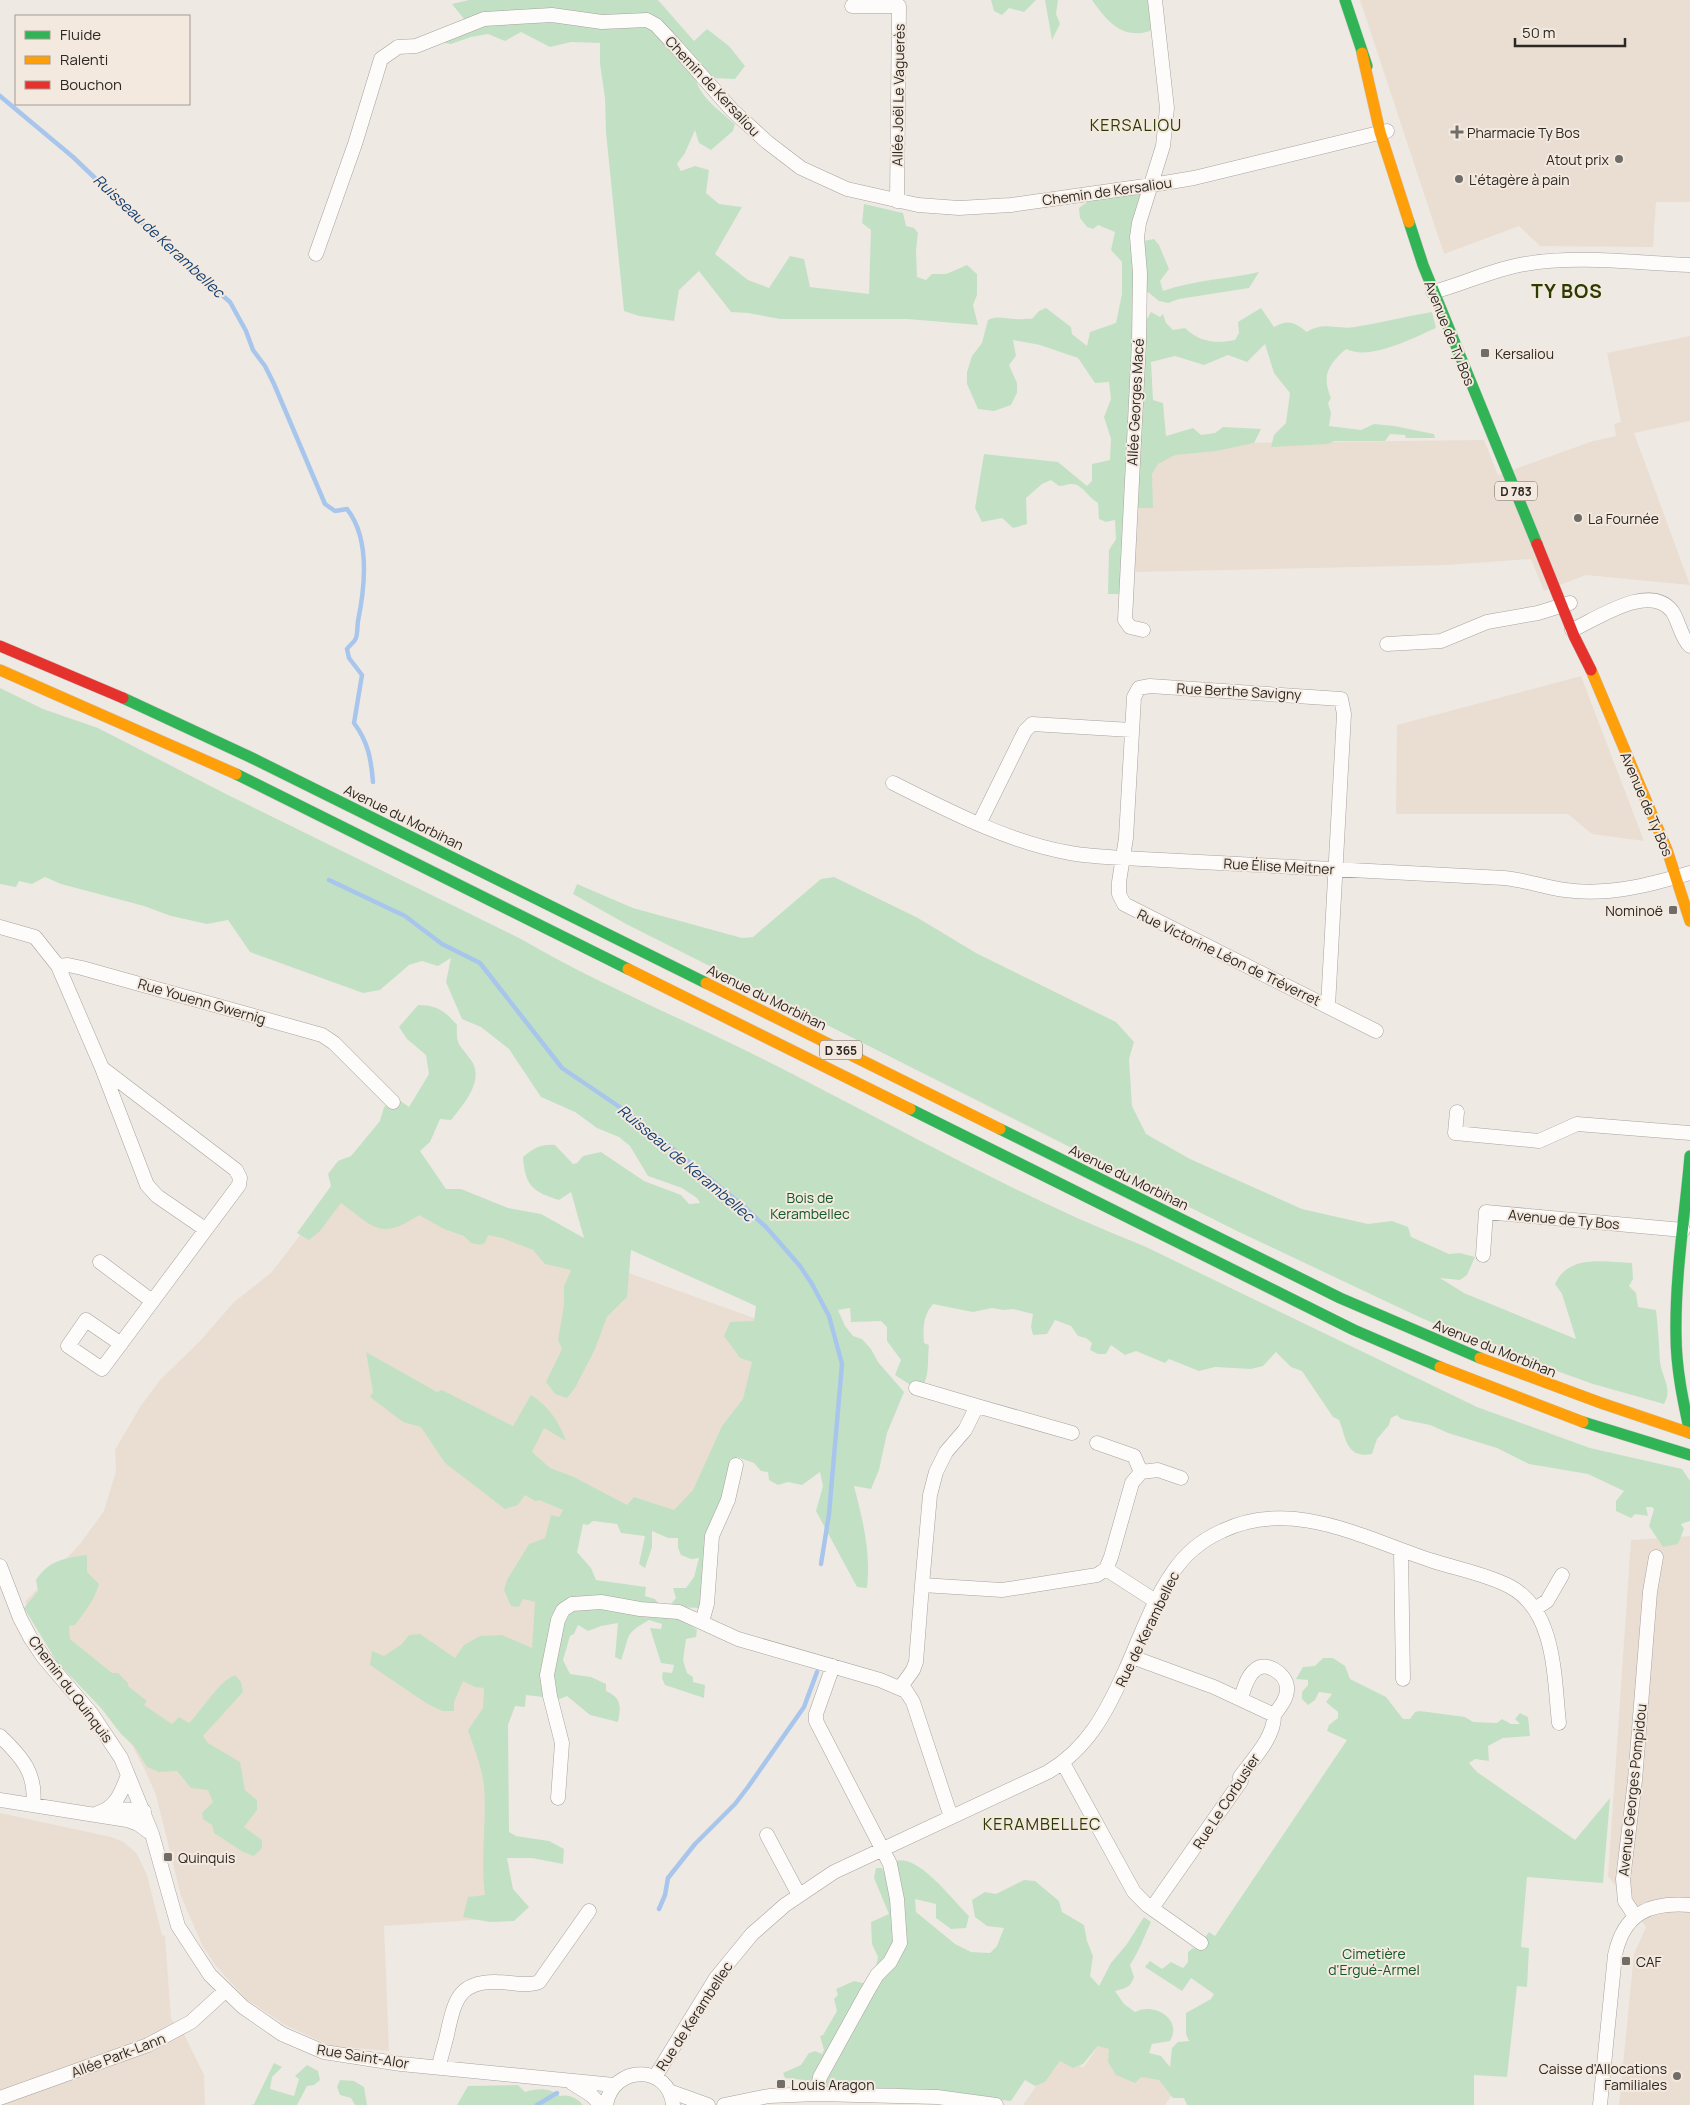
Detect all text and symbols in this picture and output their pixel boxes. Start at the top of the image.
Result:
legend [15,15,190,105]
scale bar [1515,15,1625,47]
text: 50 m [1522,22,1556,43]
text: Fluide [60,24,101,45]
street label: Allée Joël Le Vaguerès [887,24,909,166]
street label: Chemin de Kersaliou [661,32,765,140]
text: Ralenti [60,49,108,70]
text: Bouchon [60,74,122,95]
district label: KERSALIOU [1090,114,1182,136]
place label: Pharmacie Ty Bos [1467,123,1580,142]
marker: Pharmacie Ty Bos [1451,126,1463,138]
place label: Atout prix [1546,150,1610,169]
marker: Atout prix [1613,153,1625,165]
water label: Ruisseau de Kerambellec [89,170,230,304]
place label: L'étagère à pain [1469,170,1570,189]
street label: Chemin de Kersaliou [1041,172,1173,210]
marker: L'étagère à pain [1453,173,1465,185]
street label: Avenue de Ty Bos [1420,278,1480,388]
district label: TY BOS [1531,278,1603,304]
street label: Allée Georges Macé [1122,338,1148,466]
place label: Kersaliou [1495,344,1554,363]
marker: Kersaliou [1479,347,1491,359]
road number: D 783 [1495,482,1537,501]
place label: La Fournée [1588,509,1659,528]
marker: La Fournée [1572,512,1584,524]
street label: Rue Berthe Savigny [1176,678,1303,704]
street label: Avenue de Ty Bos [1616,749,1678,859]
street label: Avenue du Morbihan [341,780,467,854]
street label: Rue Élise Meitner [1223,854,1335,878]
place label: Nominoë [1605,901,1663,920]
street label: Rue Victorine Léon de Tréverret [1134,904,1324,1010]
marker: Nominoë [1667,904,1679,916]
street label: Avenue du Morbihan [704,960,830,1034]
street label: Rue Youenn Gwernig [136,974,268,1028]
road number: D 365 [820,1040,862,1060]
water label: Ruisseau de Kerambellec [613,1100,760,1227]
street label: Avenue du Morbihan [1066,1140,1192,1214]
park label: Bois de Kerambellec [770,1188,850,1223]
street label: Avenue de Ty Bos [1508,1205,1620,1233]
street label: Avenue du Morbihan [1431,1315,1559,1381]
street label: Rue de Kerambellec [1111,1568,1183,1690]
street label: Chemin du Quinquis [25,1632,117,1746]
street label: Avenue Georges Pompidou [1613,1703,1651,1877]
street label: Rue Le Corbusier [1188,1750,1264,1852]
district label: KERAMBELLEC [983,1813,1101,1835]
place label: Quinquis [178,1848,235,1867]
marker: Quinquis [162,1851,174,1863]
park label: Cimetière d'Ergué-Armel [1328,1944,1420,1979]
place label: CAF [1636,1952,1662,1971]
marker: CAF [1620,1955,1632,1967]
street label: Rue de Kerambellec [652,1957,737,2074]
street label: Allée Park-Lann [68,2028,168,2082]
street label: Rue Saint-Alor [316,2039,410,2073]
place label: Caisse d'Allocations Familiales [1539,2059,1667,2094]
marker: Caisse d'Allocations Familiales [1671,2070,1683,2082]
place label: Louis Aragon [791,2075,874,2094]
marker: Louis Aragon [775,2078,787,2090]

